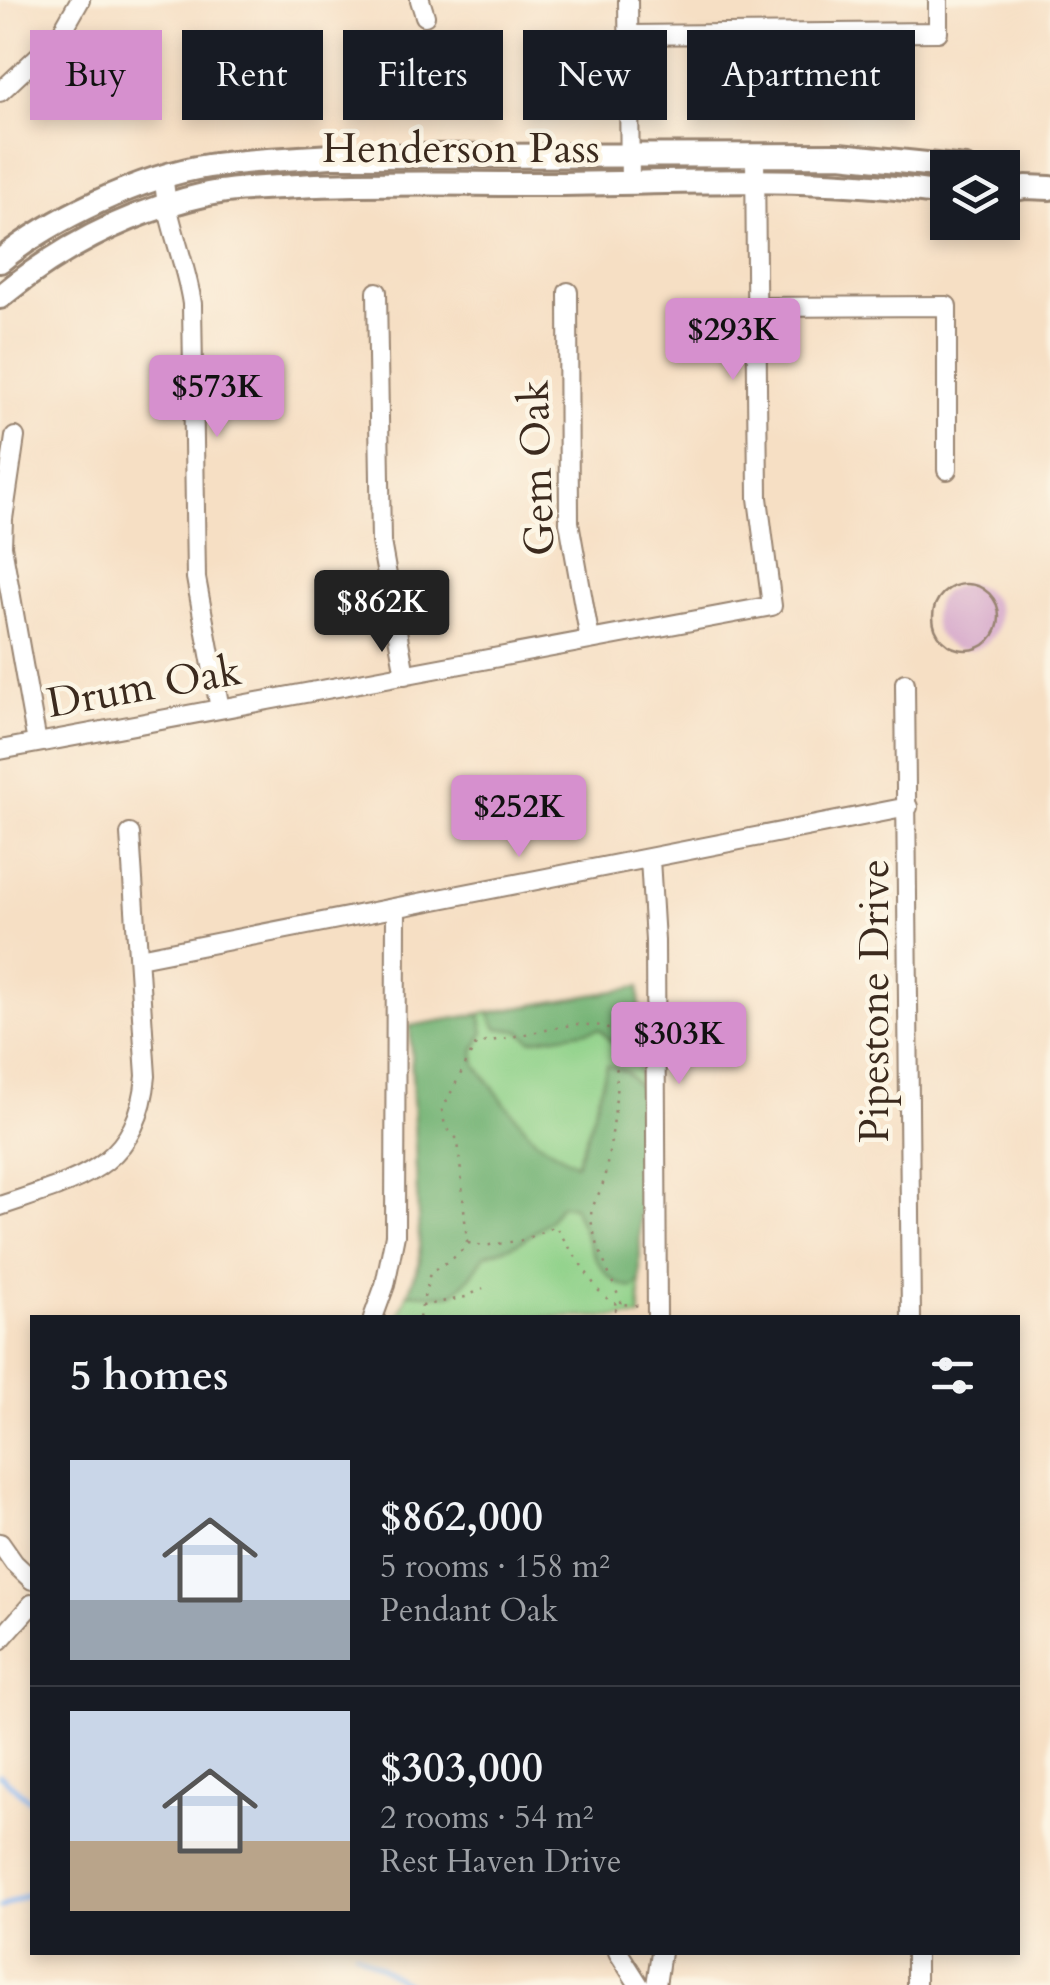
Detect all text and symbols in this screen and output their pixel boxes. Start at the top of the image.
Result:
chip: Buy [30,30,162,120]
chip: Rent [182,30,323,120]
chip: Filters [343,30,503,120]
chip: New [523,30,667,120]
chip: Apartment [687,30,915,120]
street label: Henderson Pass [322,120,600,177]
map controls [930,150,1020,240]
button: layers [930,150,1020,240]
pin: $293K [663,298,803,383]
text: $293K [687,308,779,352]
pin: $573K [147,355,287,440]
text: $573K [171,365,263,409]
street label: Gem Oak [505,379,569,557]
pin: $862K [312,570,452,655]
text: $862K [336,580,428,624]
street label: Drum Oak [42,642,246,732]
pin: $252K [449,775,589,860]
text: $252K [473,785,565,829]
street label: Pipestone Drive [846,859,903,1143]
pin: $303K [609,1002,749,1087]
text: $303K [633,1012,725,1056]
text: 5 homes [70,1347,228,1404]
icon: filters [925,1348,980,1403]
text: $862,000 [380,1488,543,1545]
icon: home [150,1500,270,1620]
text: 5 rooms · 158 m² [380,1545,610,1589]
text: Pendant Oak [380,1589,558,1633]
text: $303,000 [380,1739,543,1796]
icon: home [150,1751,270,1871]
text: 2 rooms · 54 m² [380,1796,593,1840]
text: Rest Haven Drive [380,1840,622,1884]

